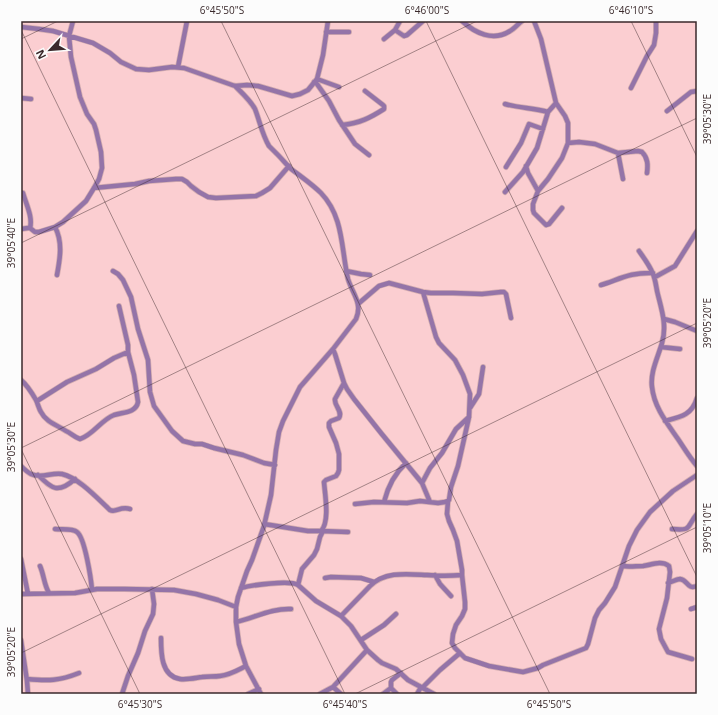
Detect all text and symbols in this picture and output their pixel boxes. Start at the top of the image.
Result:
text: 6°45'50"S [200,3,244,17]
text: 6°46'00"S [405,3,449,17]
text: 6°46'10"S [609,3,653,17]
north arrow [30,30,70,70]
text: N [32,47,49,62]
text: 39°05'30"E [700,94,714,144]
text: 39°05'40"E [4,218,18,268]
text: 39°05'20"E [700,298,714,348]
text: 39°05'30"E [4,422,18,472]
text: 39°05'10"E [700,503,714,553]
text: 39°05'20"E [4,627,18,677]
text: 6°45'30"S [118,697,162,711]
text: 6°45'40"S [323,697,367,711]
text: 6°45'50"S [527,697,571,711]

